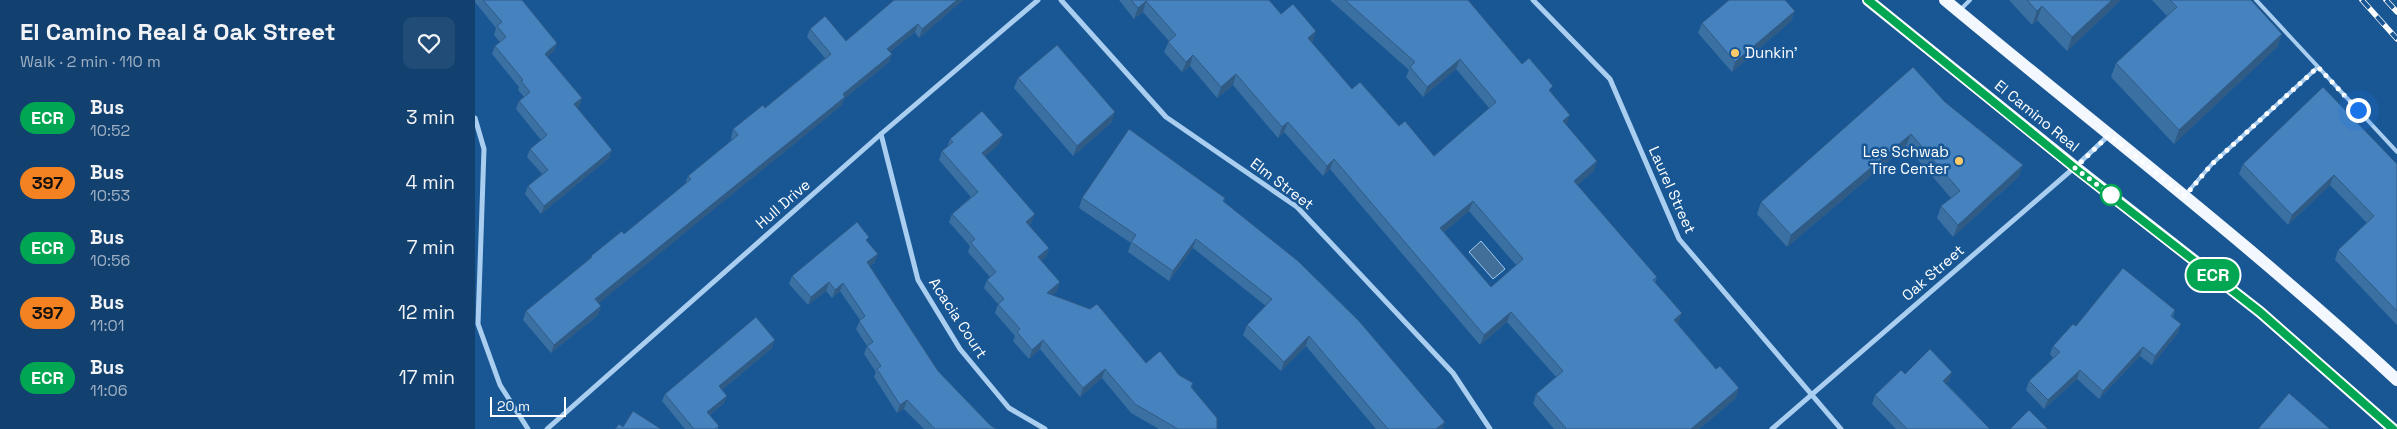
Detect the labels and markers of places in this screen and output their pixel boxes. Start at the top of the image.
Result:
place label: Dunkin' [1745,43,1798,62]
marker: Dunkin' [1729,47,1741,59]
place label: Les Schwab Tire Center [1863,142,1949,178]
marker: Les Schwab Tire Center [1953,155,1965,167]
unlabelled marker [2100,184,2122,206]

